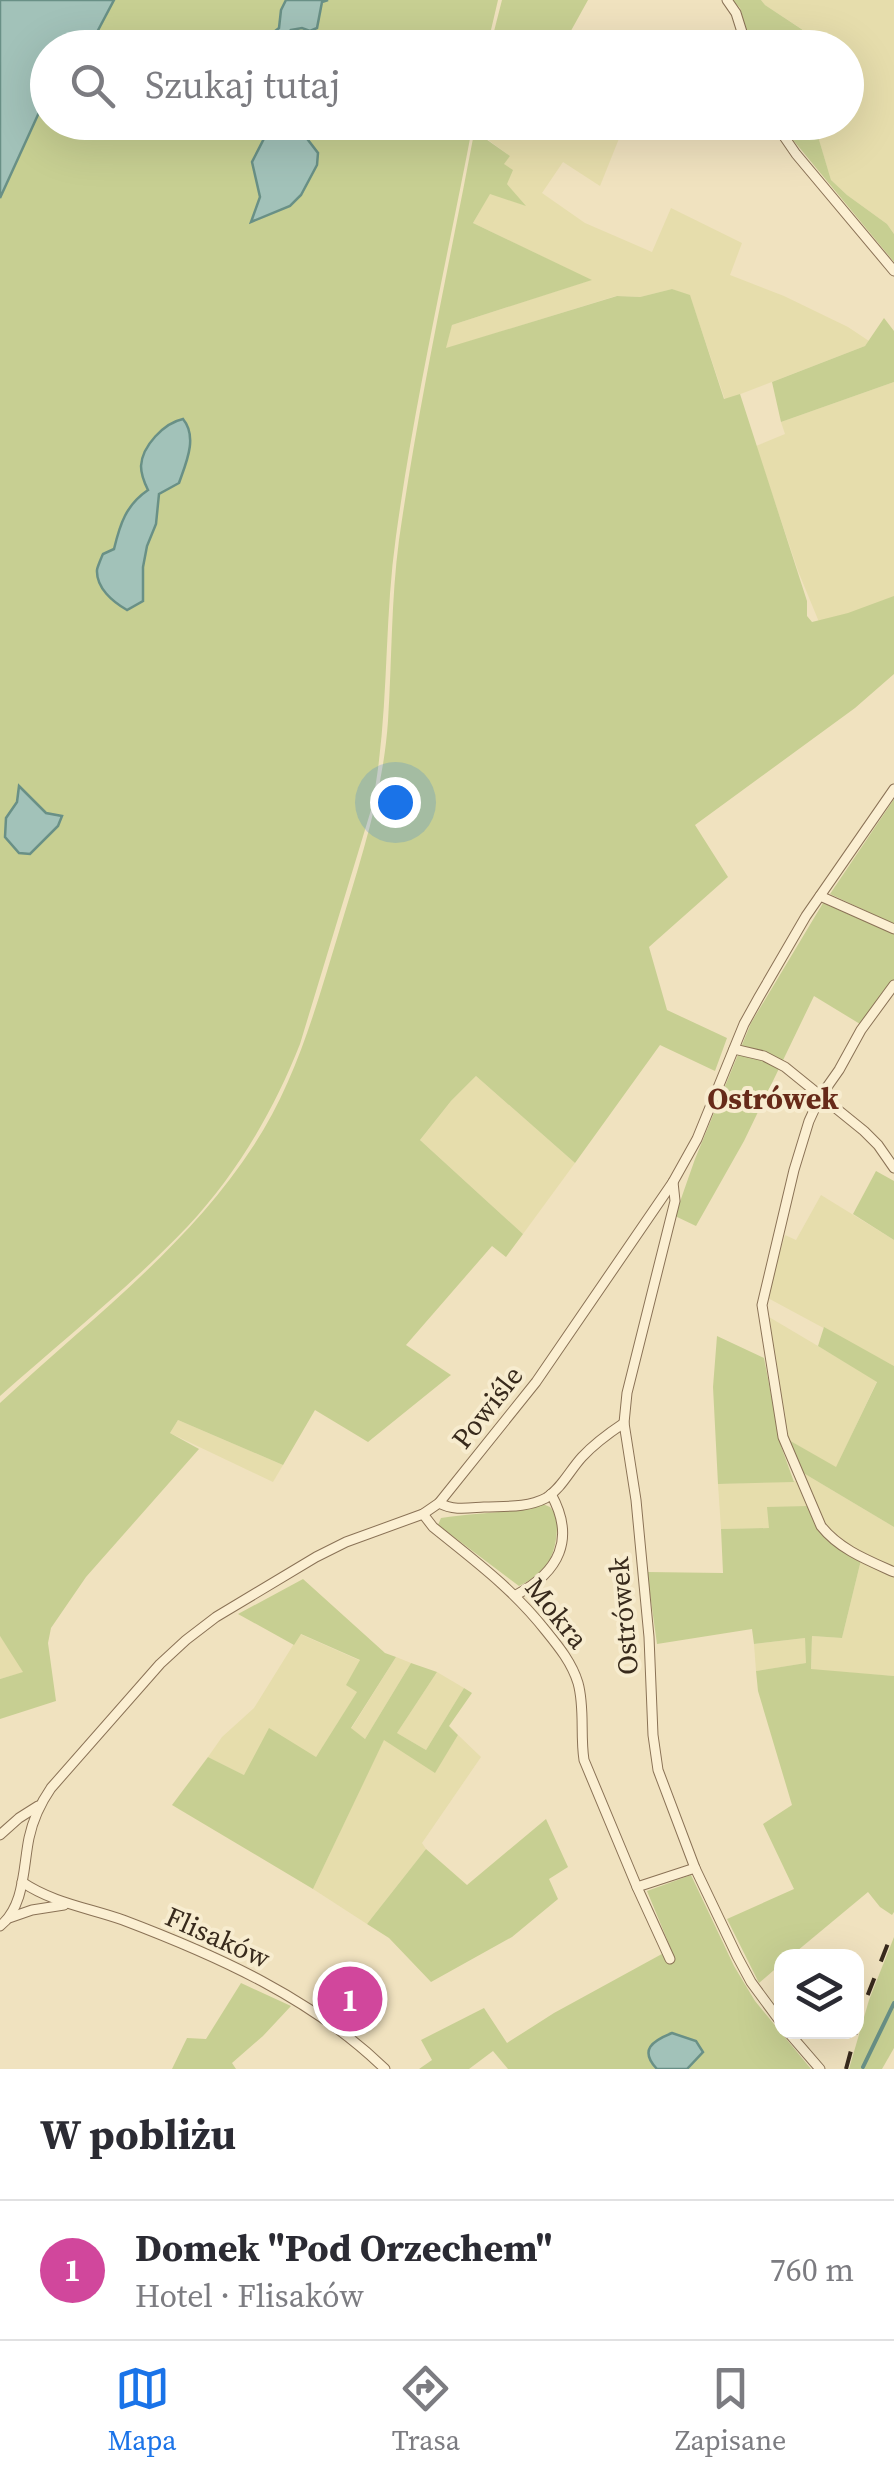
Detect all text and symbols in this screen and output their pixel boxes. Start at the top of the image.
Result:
search box [30,30,864,140]
icon: search [65,58,120,113]
text: Szukaj tutaj [145,59,340,111]
your location [370,777,421,828]
district label: Ostrówek [707,1078,839,1119]
street label: Powiśle [443,1358,531,1456]
street label: Ostrówek [599,1555,647,1677]
street label: Mokra [517,1570,598,1657]
street label: Flisaków [160,1897,277,1977]
map controls [774,1949,864,2039]
button: layers [774,1949,864,2039]
pin: 1 [318,1962,382,2036]
text: W pobliżu [40,2105,236,2163]
text: Domek "Pod Orzechem" [135,2222,553,2274]
text: 1 [64,2248,81,2292]
text: 760 m [770,2248,854,2292]
text: Hotel · Flisaków [135,2274,364,2318]
tab: Mapa [108,2361,177,2459]
tab: Trasa [392,2361,460,2459]
tab: Zapisane [675,2361,786,2459]

